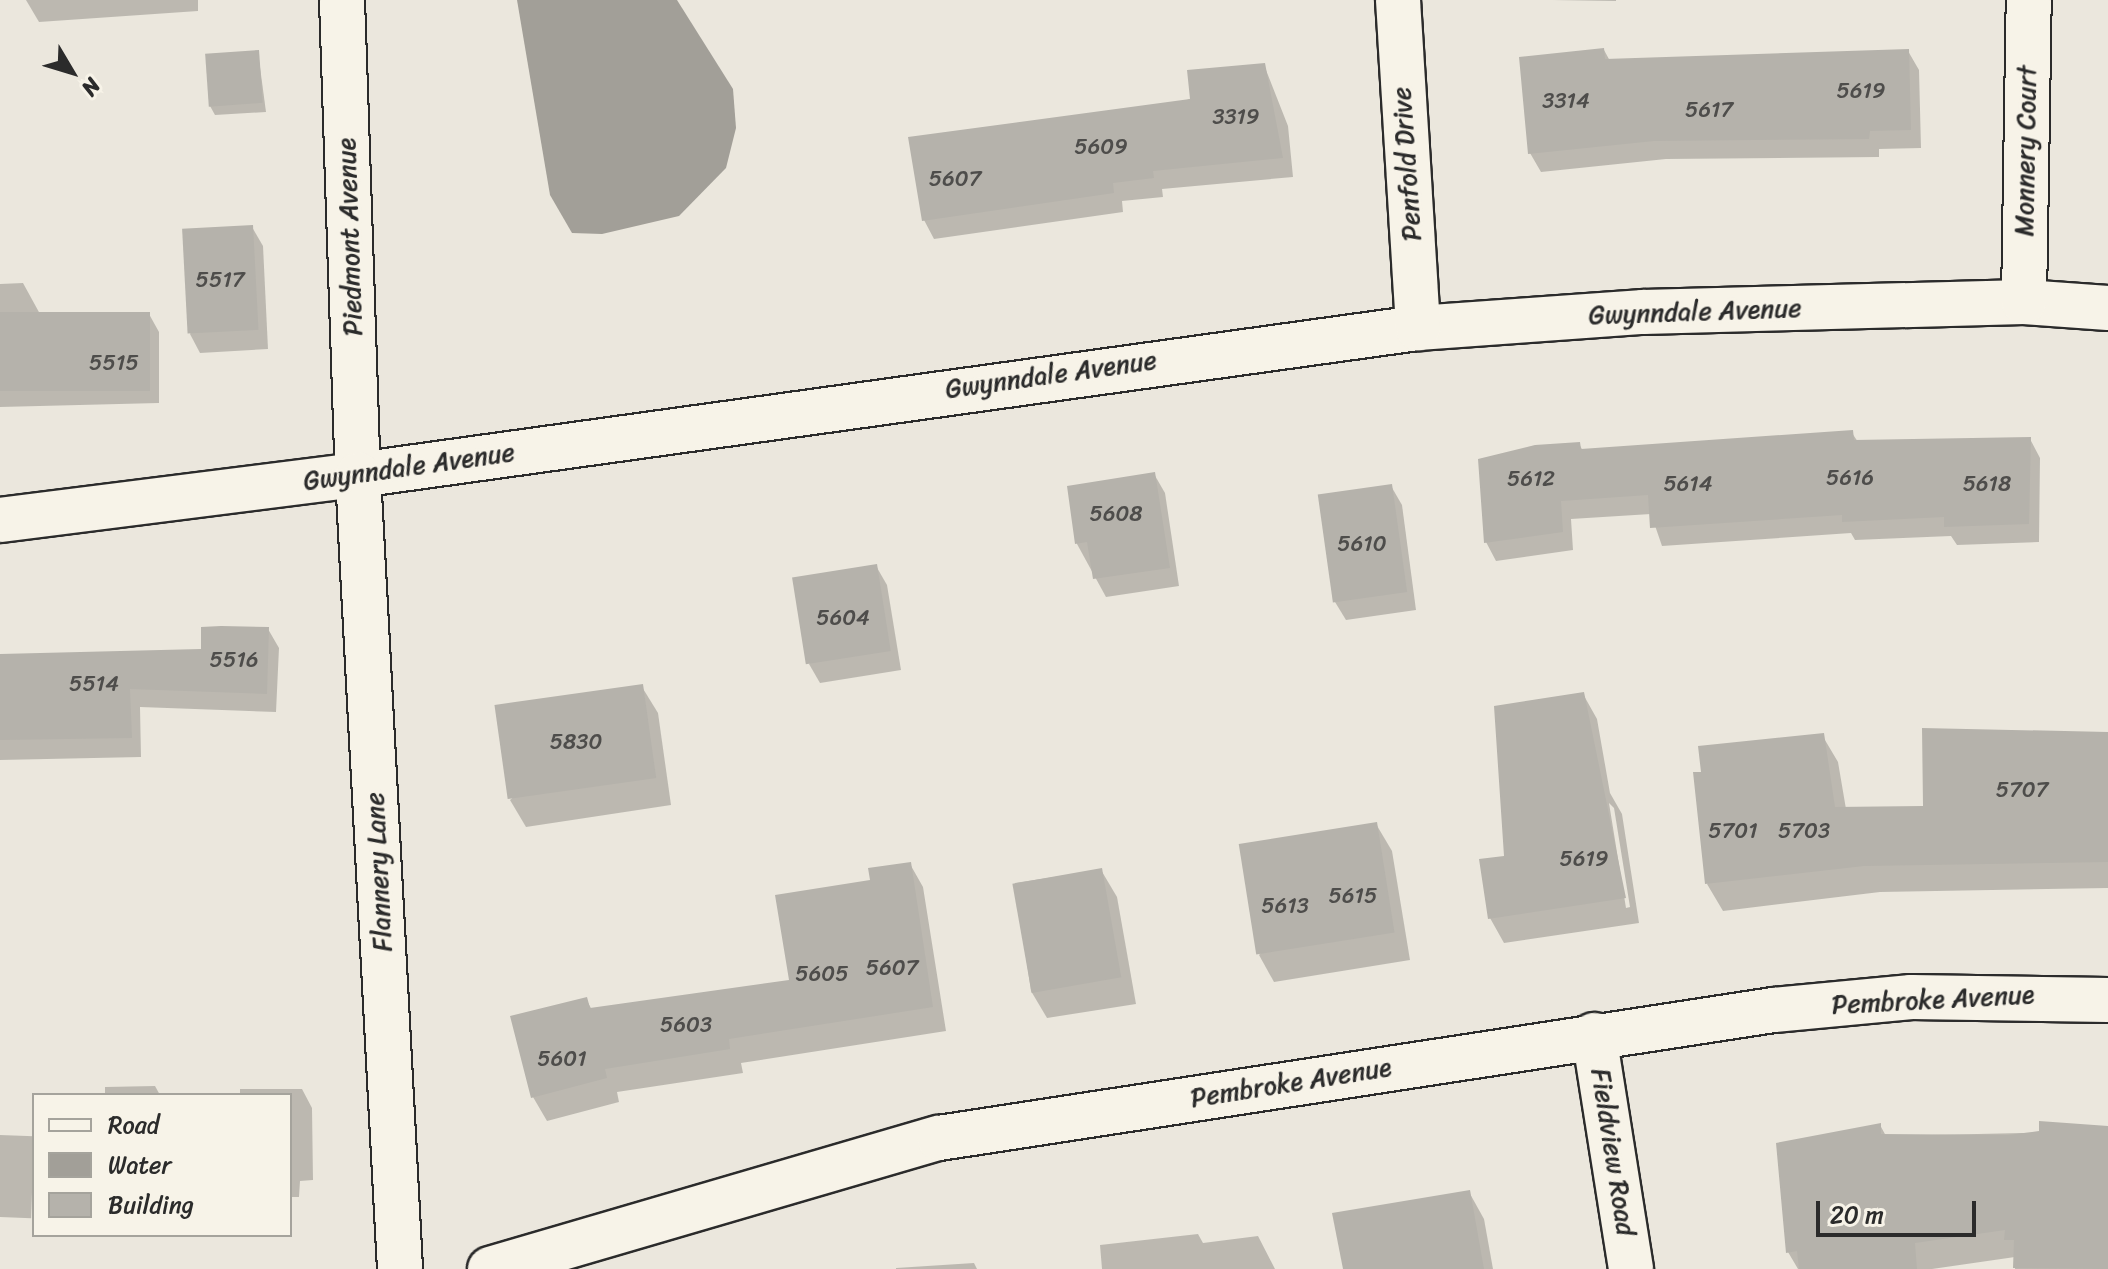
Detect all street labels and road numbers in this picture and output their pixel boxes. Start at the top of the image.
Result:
street label: Monnery Court [2009,65,2043,237]
street label: Penfold Drive [1386,86,1428,242]
street label: Piedmont Avenue [331,137,369,337]
street label: Gwynndale Avenue [1588,293,1802,331]
street label: Gwynndale Avenue [943,345,1159,405]
street label: Gwynndale Avenue [301,437,517,497]
street label: Flannery Lane [359,792,399,952]
street label: Pembroke Avenue [1831,979,2035,1021]
street label: Pembroke Avenue [1188,1052,1394,1114]
street label: Fieldview Road [1584,1066,1642,1238]

